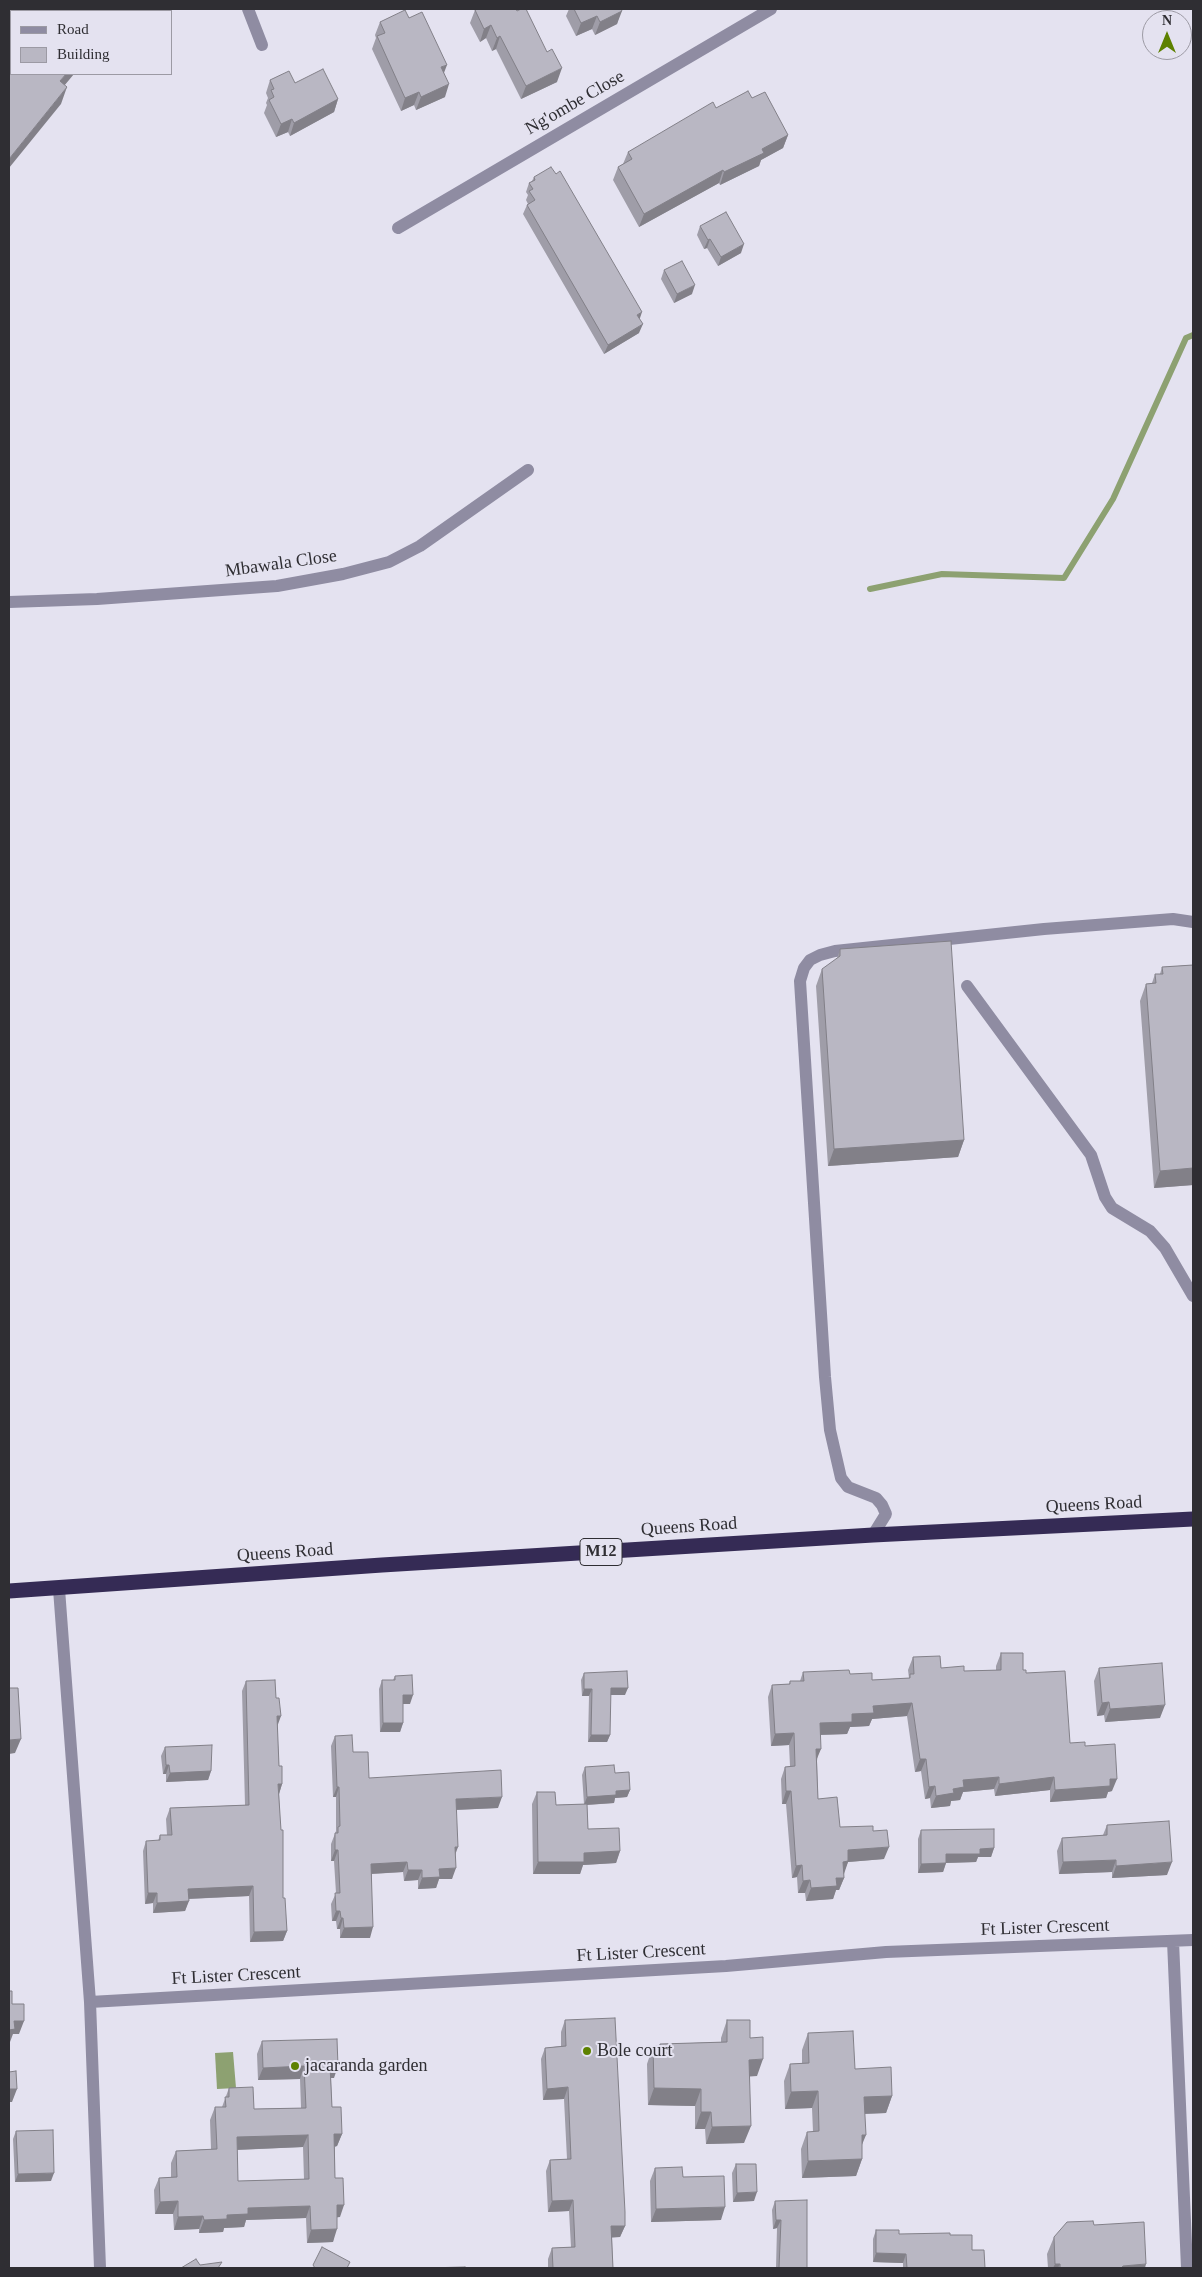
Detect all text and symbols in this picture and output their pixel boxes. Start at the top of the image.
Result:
legend [10,10,172,75]
north arrow [1142,10,1192,60]
text: N [1162,13,1172,28]
text: Road [57,21,89,37]
text: Building [57,46,110,62]
street label: Ng'ombe Close [522,66,628,140]
street label: Mbawala Close [224,545,338,583]
street label: Queens Road [1045,1492,1143,1518]
street label: Queens Road [640,1513,738,1541]
road number: M12 [580,1538,622,1565]
street label: Queens Road [236,1539,334,1567]
street label: Ft Lister Crescent [980,1915,1110,1941]
street label: Ft Lister Crescent [576,1939,706,1967]
street label: Ft Lister Crescent [171,1962,301,1990]
place label: Bole court [597,2040,672,2062]
marker: Bole court [581,2045,593,2057]
place label: jacaranda garden [305,2055,427,2077]
marker: jacaranda garden [289,2060,301,2072]

